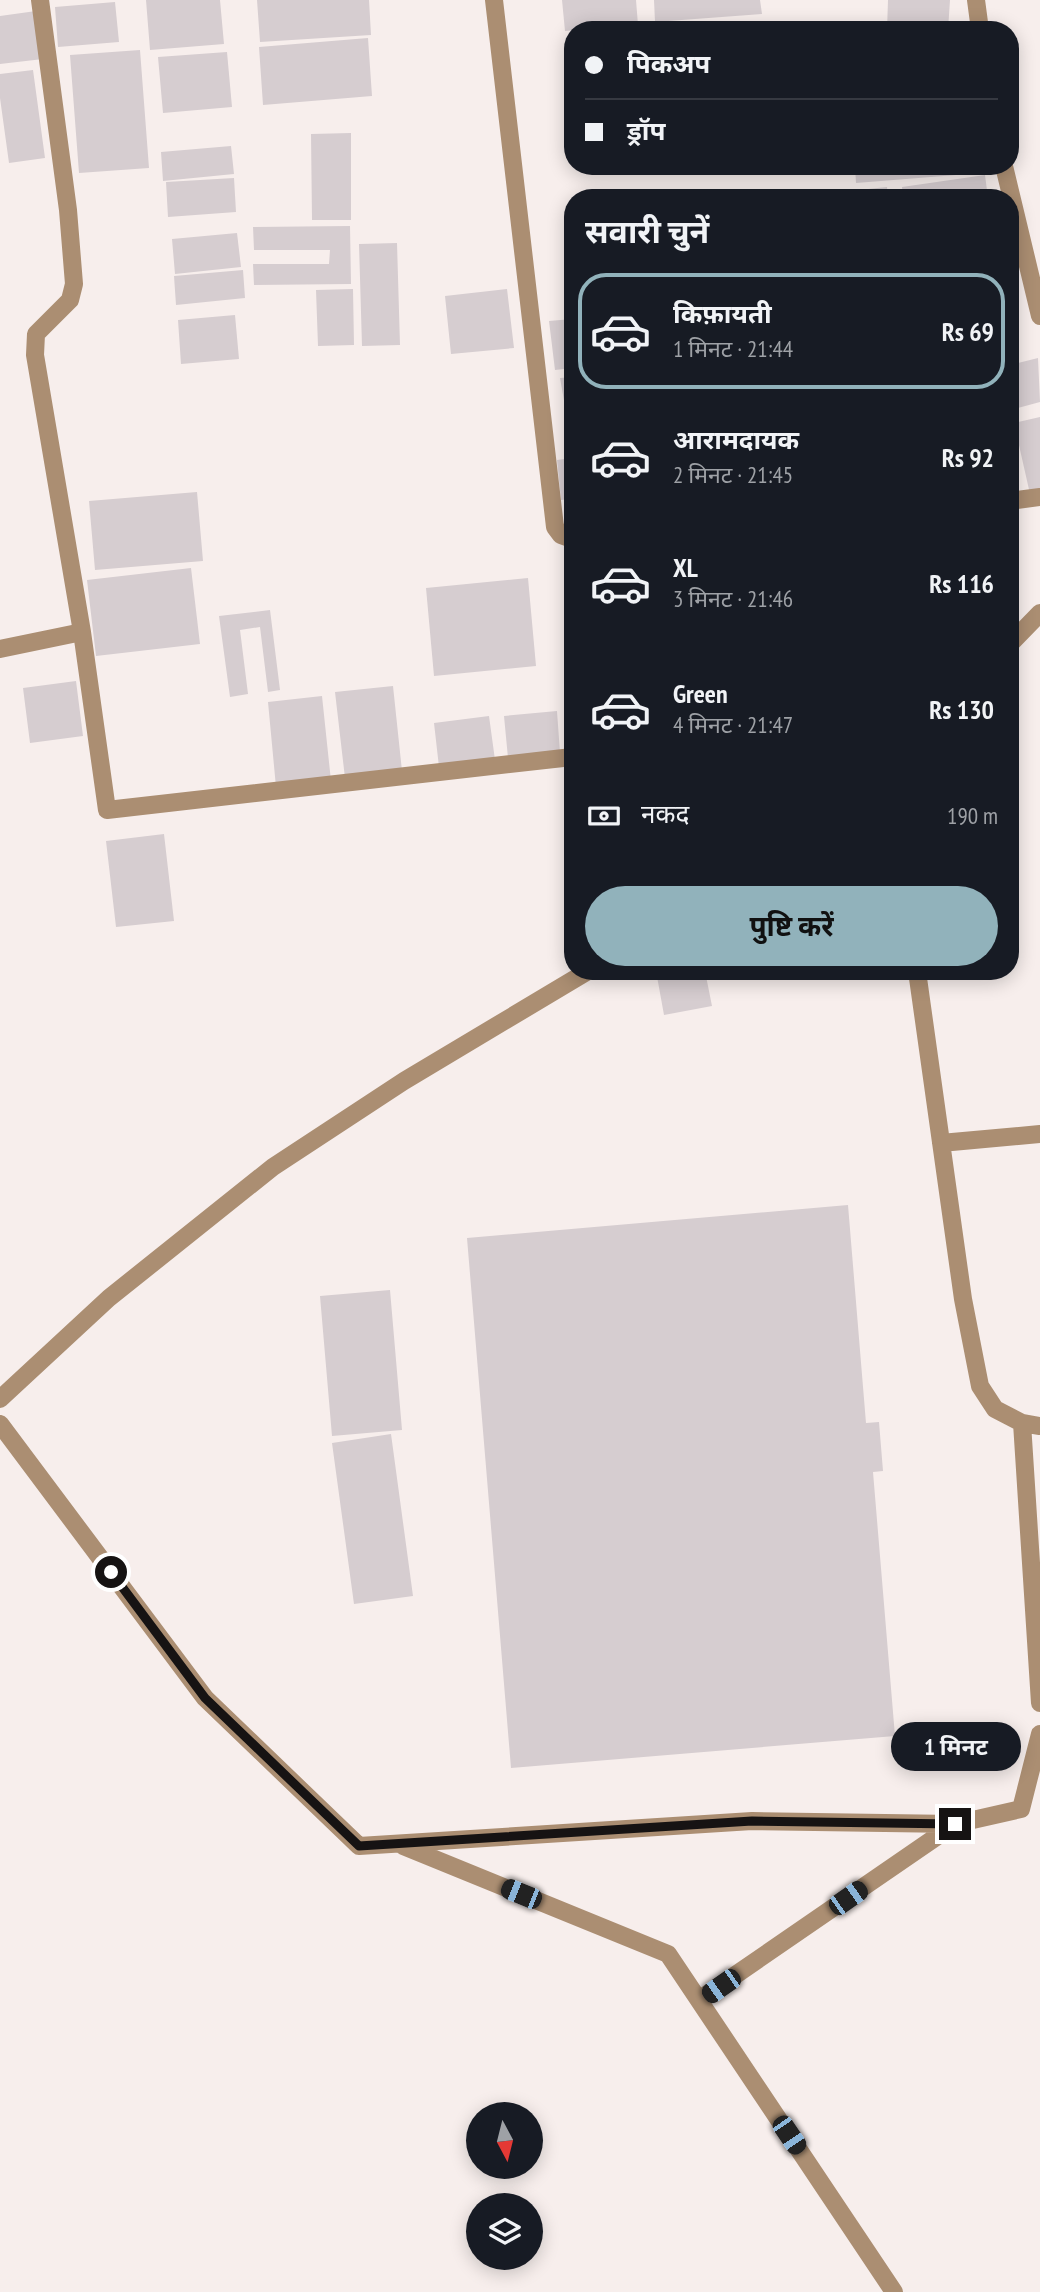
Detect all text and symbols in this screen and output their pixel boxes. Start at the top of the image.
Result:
text: पिकअप [627,47,710,80]
text: ड्रॉप [627,114,665,147]
text: सवारी चुनें [585,210,709,252]
text: किफ़ायती [673,297,772,330]
icon: car [589,300,652,363]
text: Rs 69 [942,315,994,348]
text: 1 मिनट · 21:44 [673,334,793,363]
text: आरामदायक [673,423,799,456]
icon: car [589,426,652,489]
text: Rs 92 [942,441,994,474]
text: 2 मिनट · 21:45 [673,460,793,489]
text: XL [673,551,698,584]
icon: car [589,552,652,615]
text: Rs 116 [929,567,994,600]
text: 3 मिनट · 21:46 [673,584,793,613]
text: Green [673,677,728,710]
icon: car [589,678,652,741]
text: Rs 130 [929,693,994,726]
text: 4 मिनट · 21:47 [673,710,793,739]
icon: cash [585,797,623,835]
text: नकद [641,797,689,830]
text: 190 m [947,801,998,830]
button: पुष्टि करें [585,886,998,966]
route start [95,1556,127,1588]
callout: 1 मिनट [890,1722,1020,1772]
text: 1 मिनट [924,1732,988,1761]
route end [939,1808,971,1840]
car [498,1876,545,1912]
car [825,1877,872,1919]
car [698,1965,745,2007]
north arrow [466,2102,542,2179]
map controls [466,2102,543,2270]
car [769,2112,810,2158]
button: layers [466,2193,543,2270]

